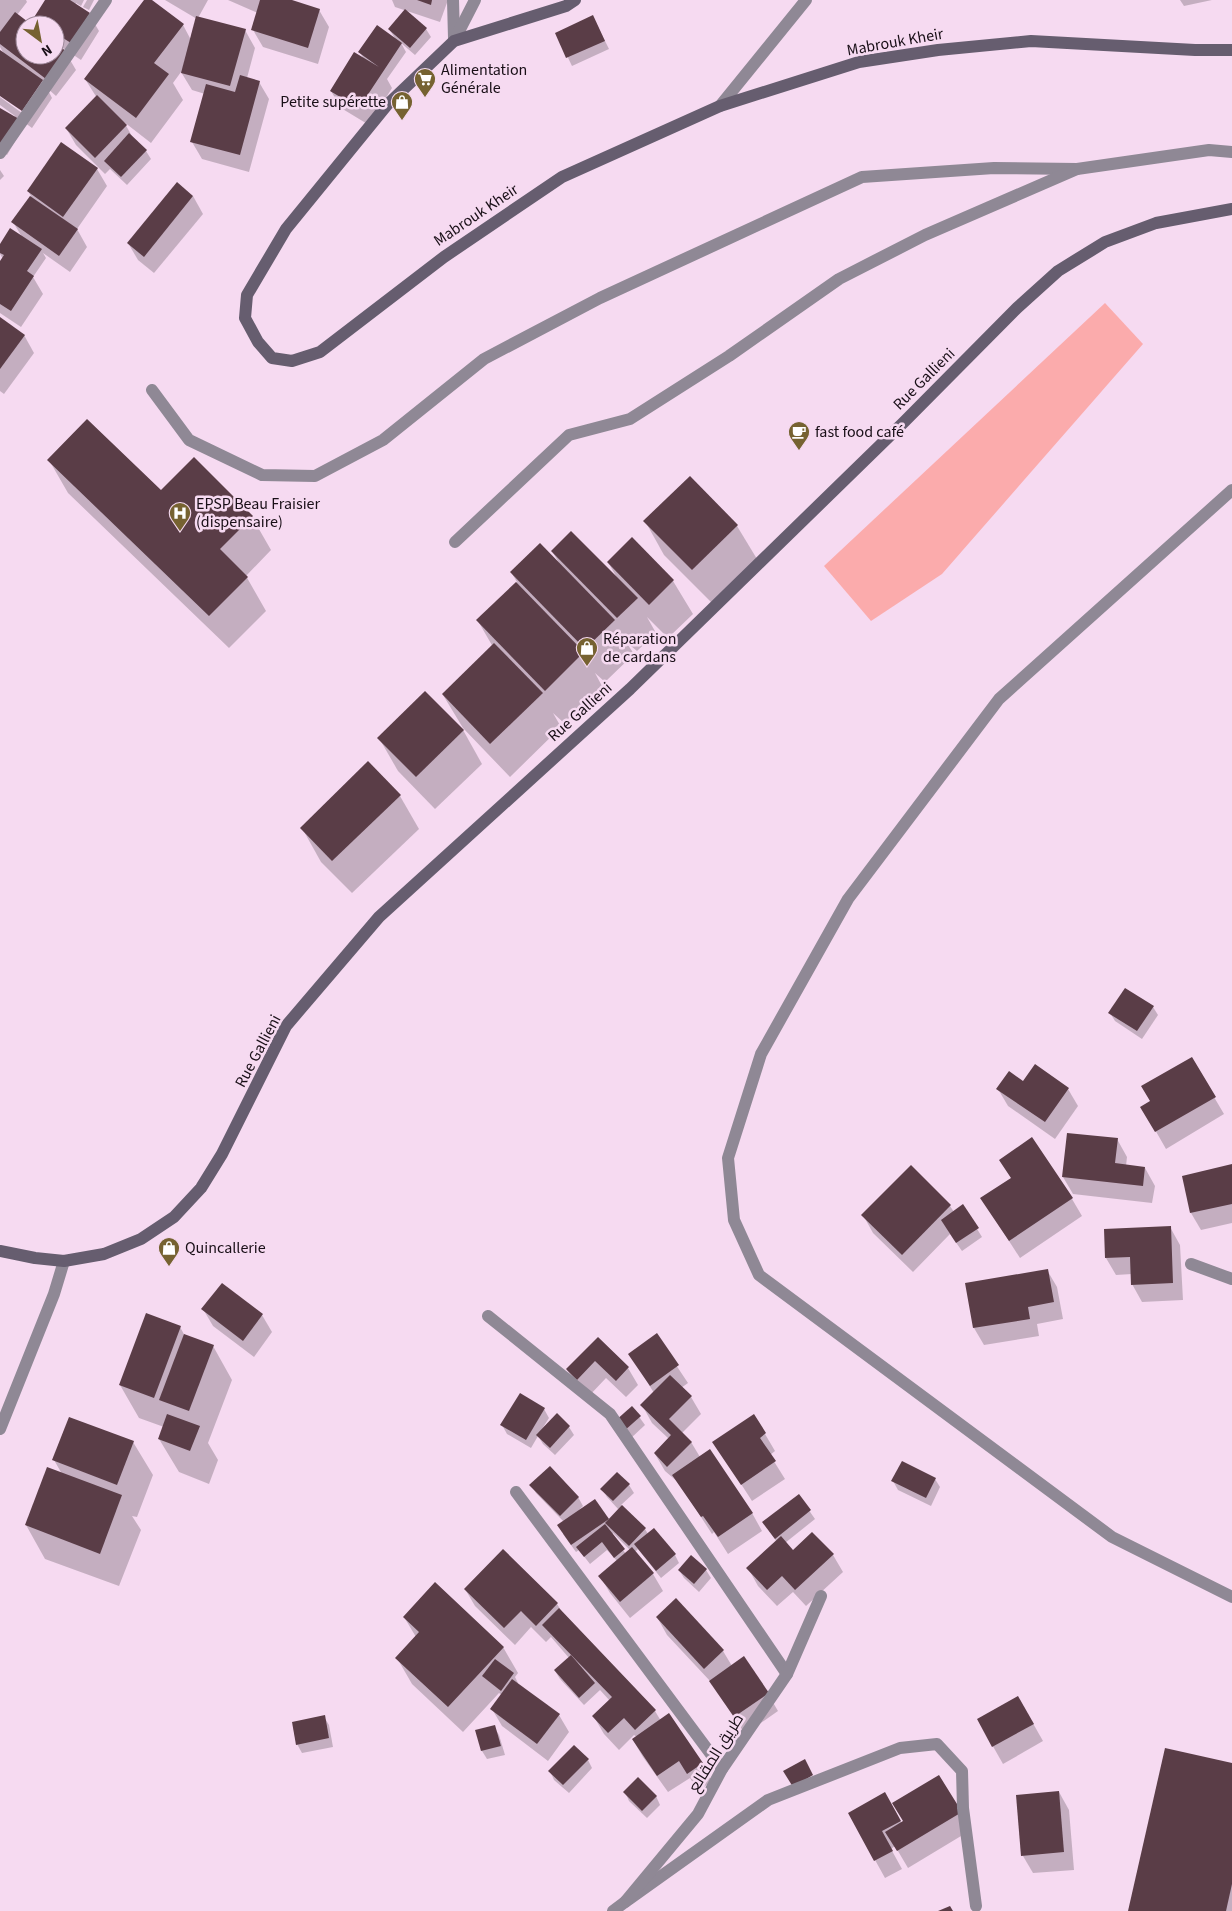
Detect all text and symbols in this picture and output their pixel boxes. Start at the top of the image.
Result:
north arrow [15,15,65,65]
street label: Mabrouk Kheir [845,23,946,61]
text: N [37,39,56,61]
place label: Alimentation Générale [441,59,527,99]
supermarket icon: Alimentation Générale [413,67,437,98]
shop icon: Petite supérette [390,90,414,121]
place label: Petite supérette [280,91,386,113]
street label: Mabrouk Kheir [429,178,523,251]
street label: Rue Gallieni [888,343,960,415]
cafe icon: fast food café [787,420,811,451]
place label: fast food café [815,421,904,443]
place label: EPSP Beau Fraisier (dispensaire) [196,493,321,533]
hospital icon: EPSP Beau Fraisier (dispensaire) [168,501,192,532]
place label: Réparation de cardans [603,628,676,668]
shop icon: Réparation de cardans [575,636,599,667]
street label: Rue Gallieni [543,677,617,747]
street label: Rue Gallieni [230,1011,286,1091]
shop icon: Quincallerie [157,1236,181,1267]
place label: Quincallerie [185,1237,266,1259]
street label: طريق المقالع [683,1710,749,1796]

